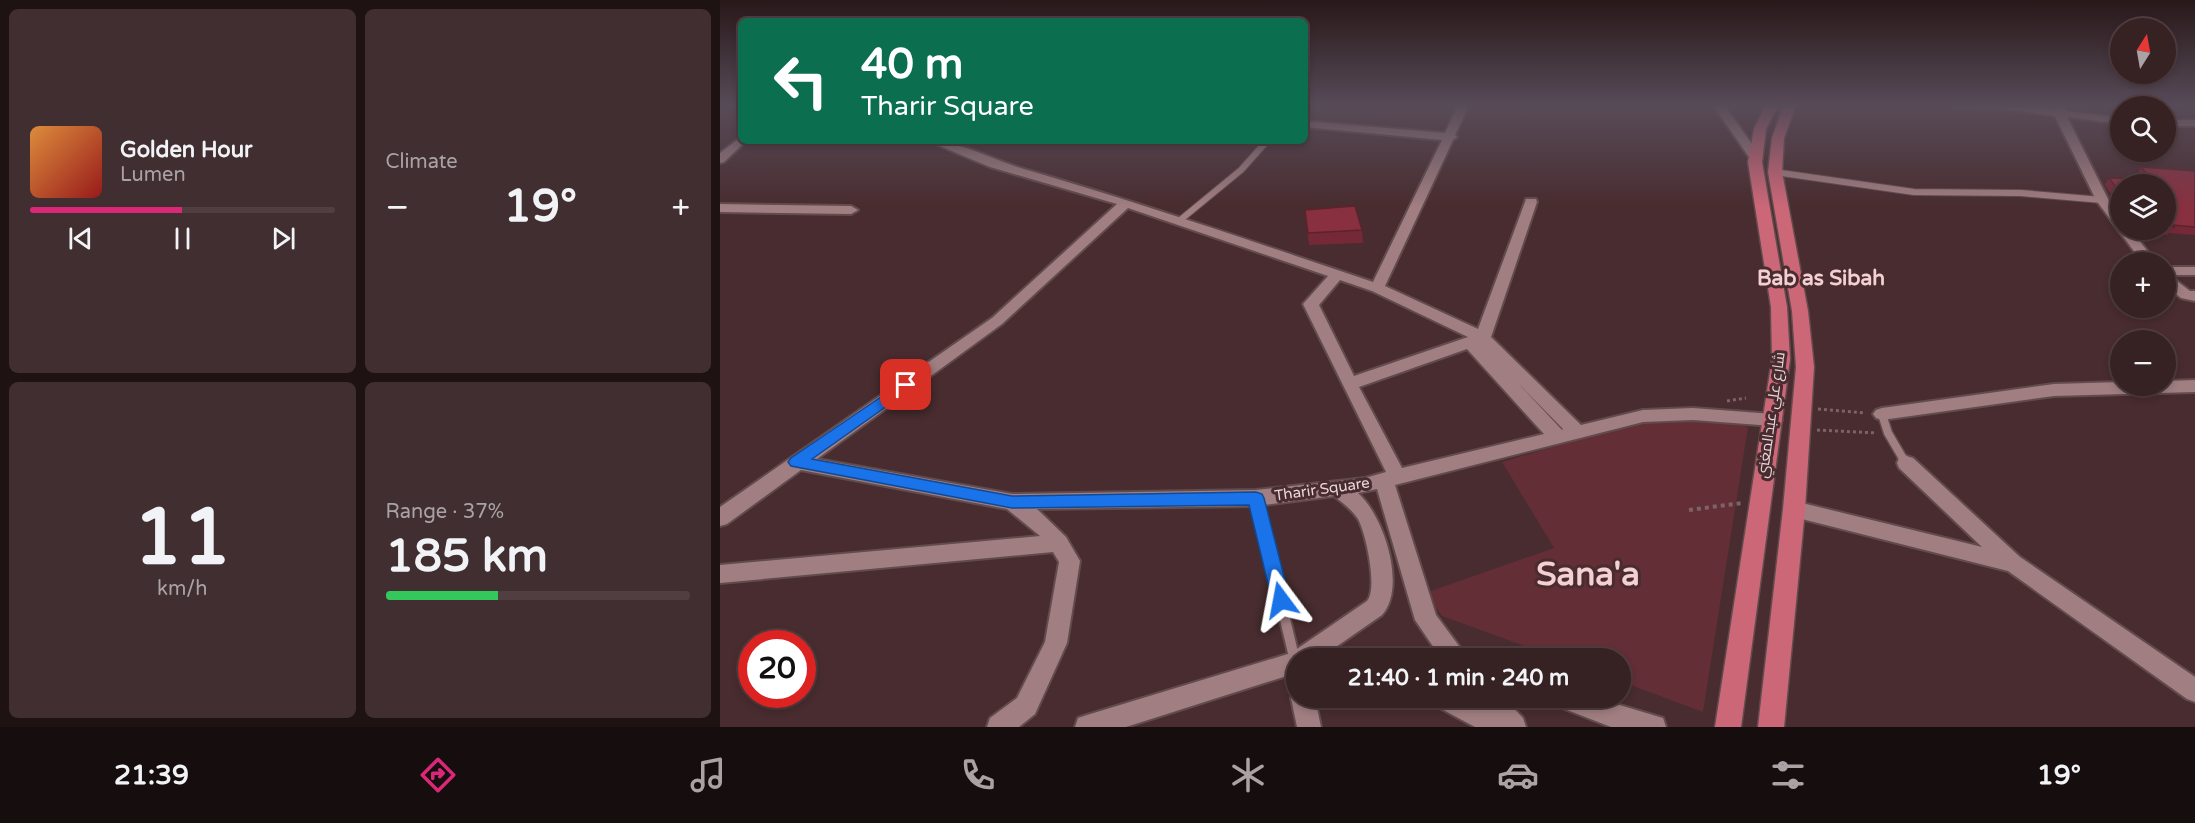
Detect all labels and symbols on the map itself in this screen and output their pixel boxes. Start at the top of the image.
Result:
north arrow [2110,18,2176,84]
district label: Bab as Sibah [1757,266,1885,291]
street label: شارع علي عبدالمغني [1753,351,1792,480]
pin [880,359,931,410]
street label: Tharir Square [1273,473,1371,505]
district label: Sana'a [1536,555,1640,594]
position arrow [1249,568,1313,632]
speed limit sign: 20 [738,630,816,708]

